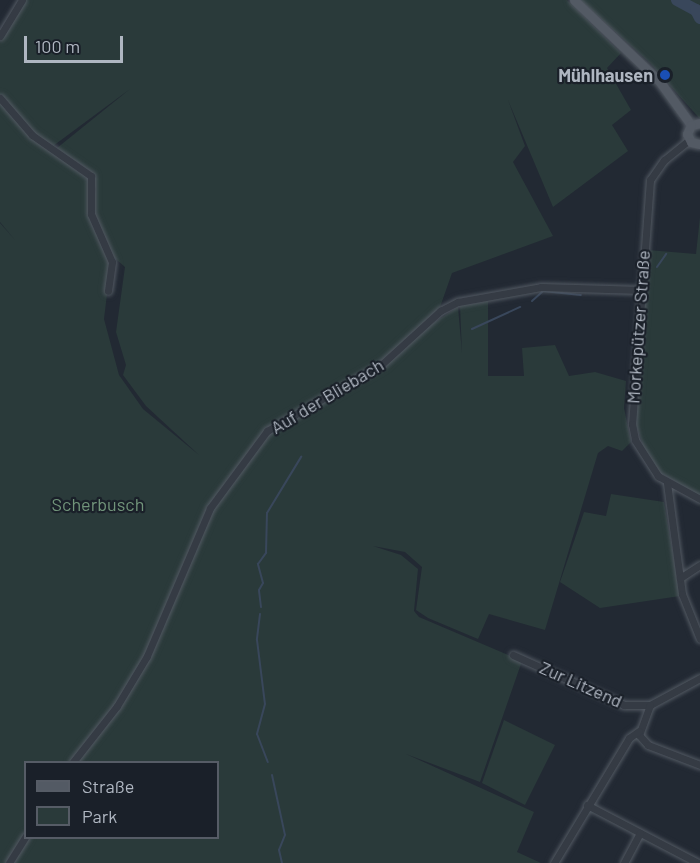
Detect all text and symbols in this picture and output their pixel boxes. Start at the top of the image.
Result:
scale bar [27,24,126,62]
text: 100 m [35,35,80,57]
place label: Mühlhausen [558,64,653,86]
marker: Mühlhausen [658,68,672,82]
street label: Morkepützer Straße [622,250,654,404]
street label: Auf der Bliebach [267,354,387,438]
park label: Scherbusch [52,493,144,515]
street label: Zur Litzend [536,656,626,712]
legend [24,761,219,839]
text: Straße [82,775,134,797]
text: Park [82,805,117,827]

